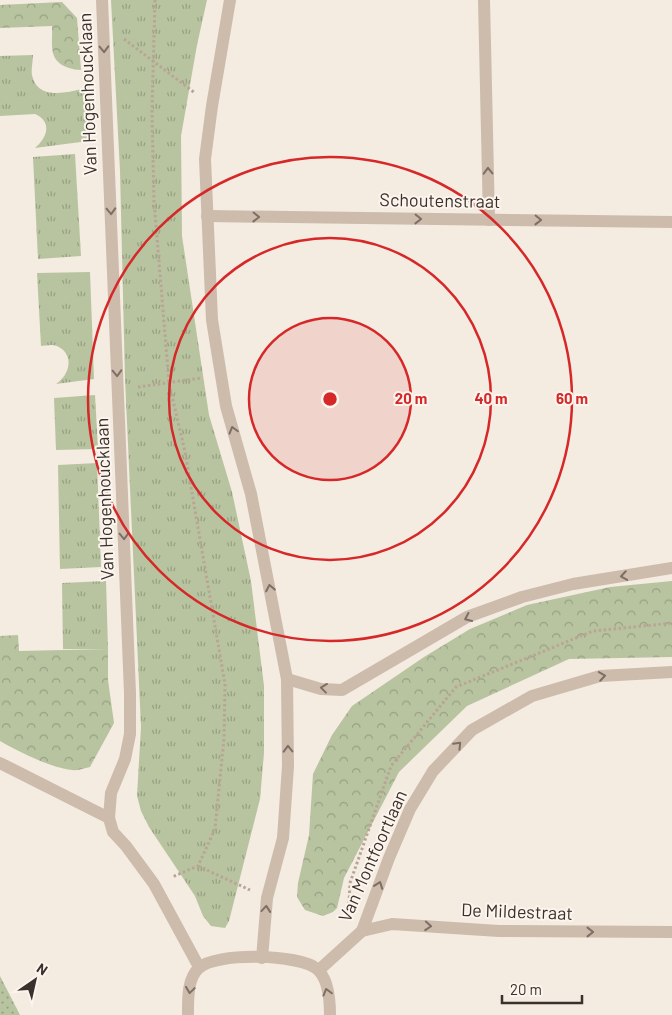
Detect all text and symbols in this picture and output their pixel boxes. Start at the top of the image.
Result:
street label: Van Hogenhoucklaan [73,13,101,176]
one-way arrow [99,45,109,53]
one-way arrow [482,167,493,175]
street label: Schoutenstraat [379,188,501,212]
one-way arrow [105,207,116,215]
one-way arrow [252,212,260,222]
one-way arrow [415,214,423,224]
one-way arrow [534,215,542,225]
one-way arrow [112,370,123,378]
text: 20 m [395,389,427,407]
text: 40 m [474,389,508,407]
text: 60 m [556,389,588,407]
centre of rings [321,390,339,408]
street label: Van Hogenhoucklaan [90,418,118,581]
one-way arrow [228,426,239,434]
one-way arrow [118,532,129,540]
one-way arrow [619,570,628,580]
one-way arrow [266,584,276,592]
one-way arrow [464,611,473,621]
one-way arrow [598,672,606,682]
one-way arrow [320,683,328,694]
one-way arrow [452,742,461,751]
one-way arrow [283,745,293,752]
street label: Van Montfoortlaan [333,786,411,925]
one-way arrow [373,881,383,890]
street label: De Mildestraat [461,898,573,924]
one-way arrow [260,905,271,913]
one-way arrow [424,921,432,932]
one-way arrow [586,927,594,937]
north arrow [10,955,60,1005]
text: N [34,959,51,978]
scale bar [502,972,582,1004]
text: 20 m [510,980,542,998]
one-way arrow [185,986,196,994]
one-way arrow [323,988,333,997]

